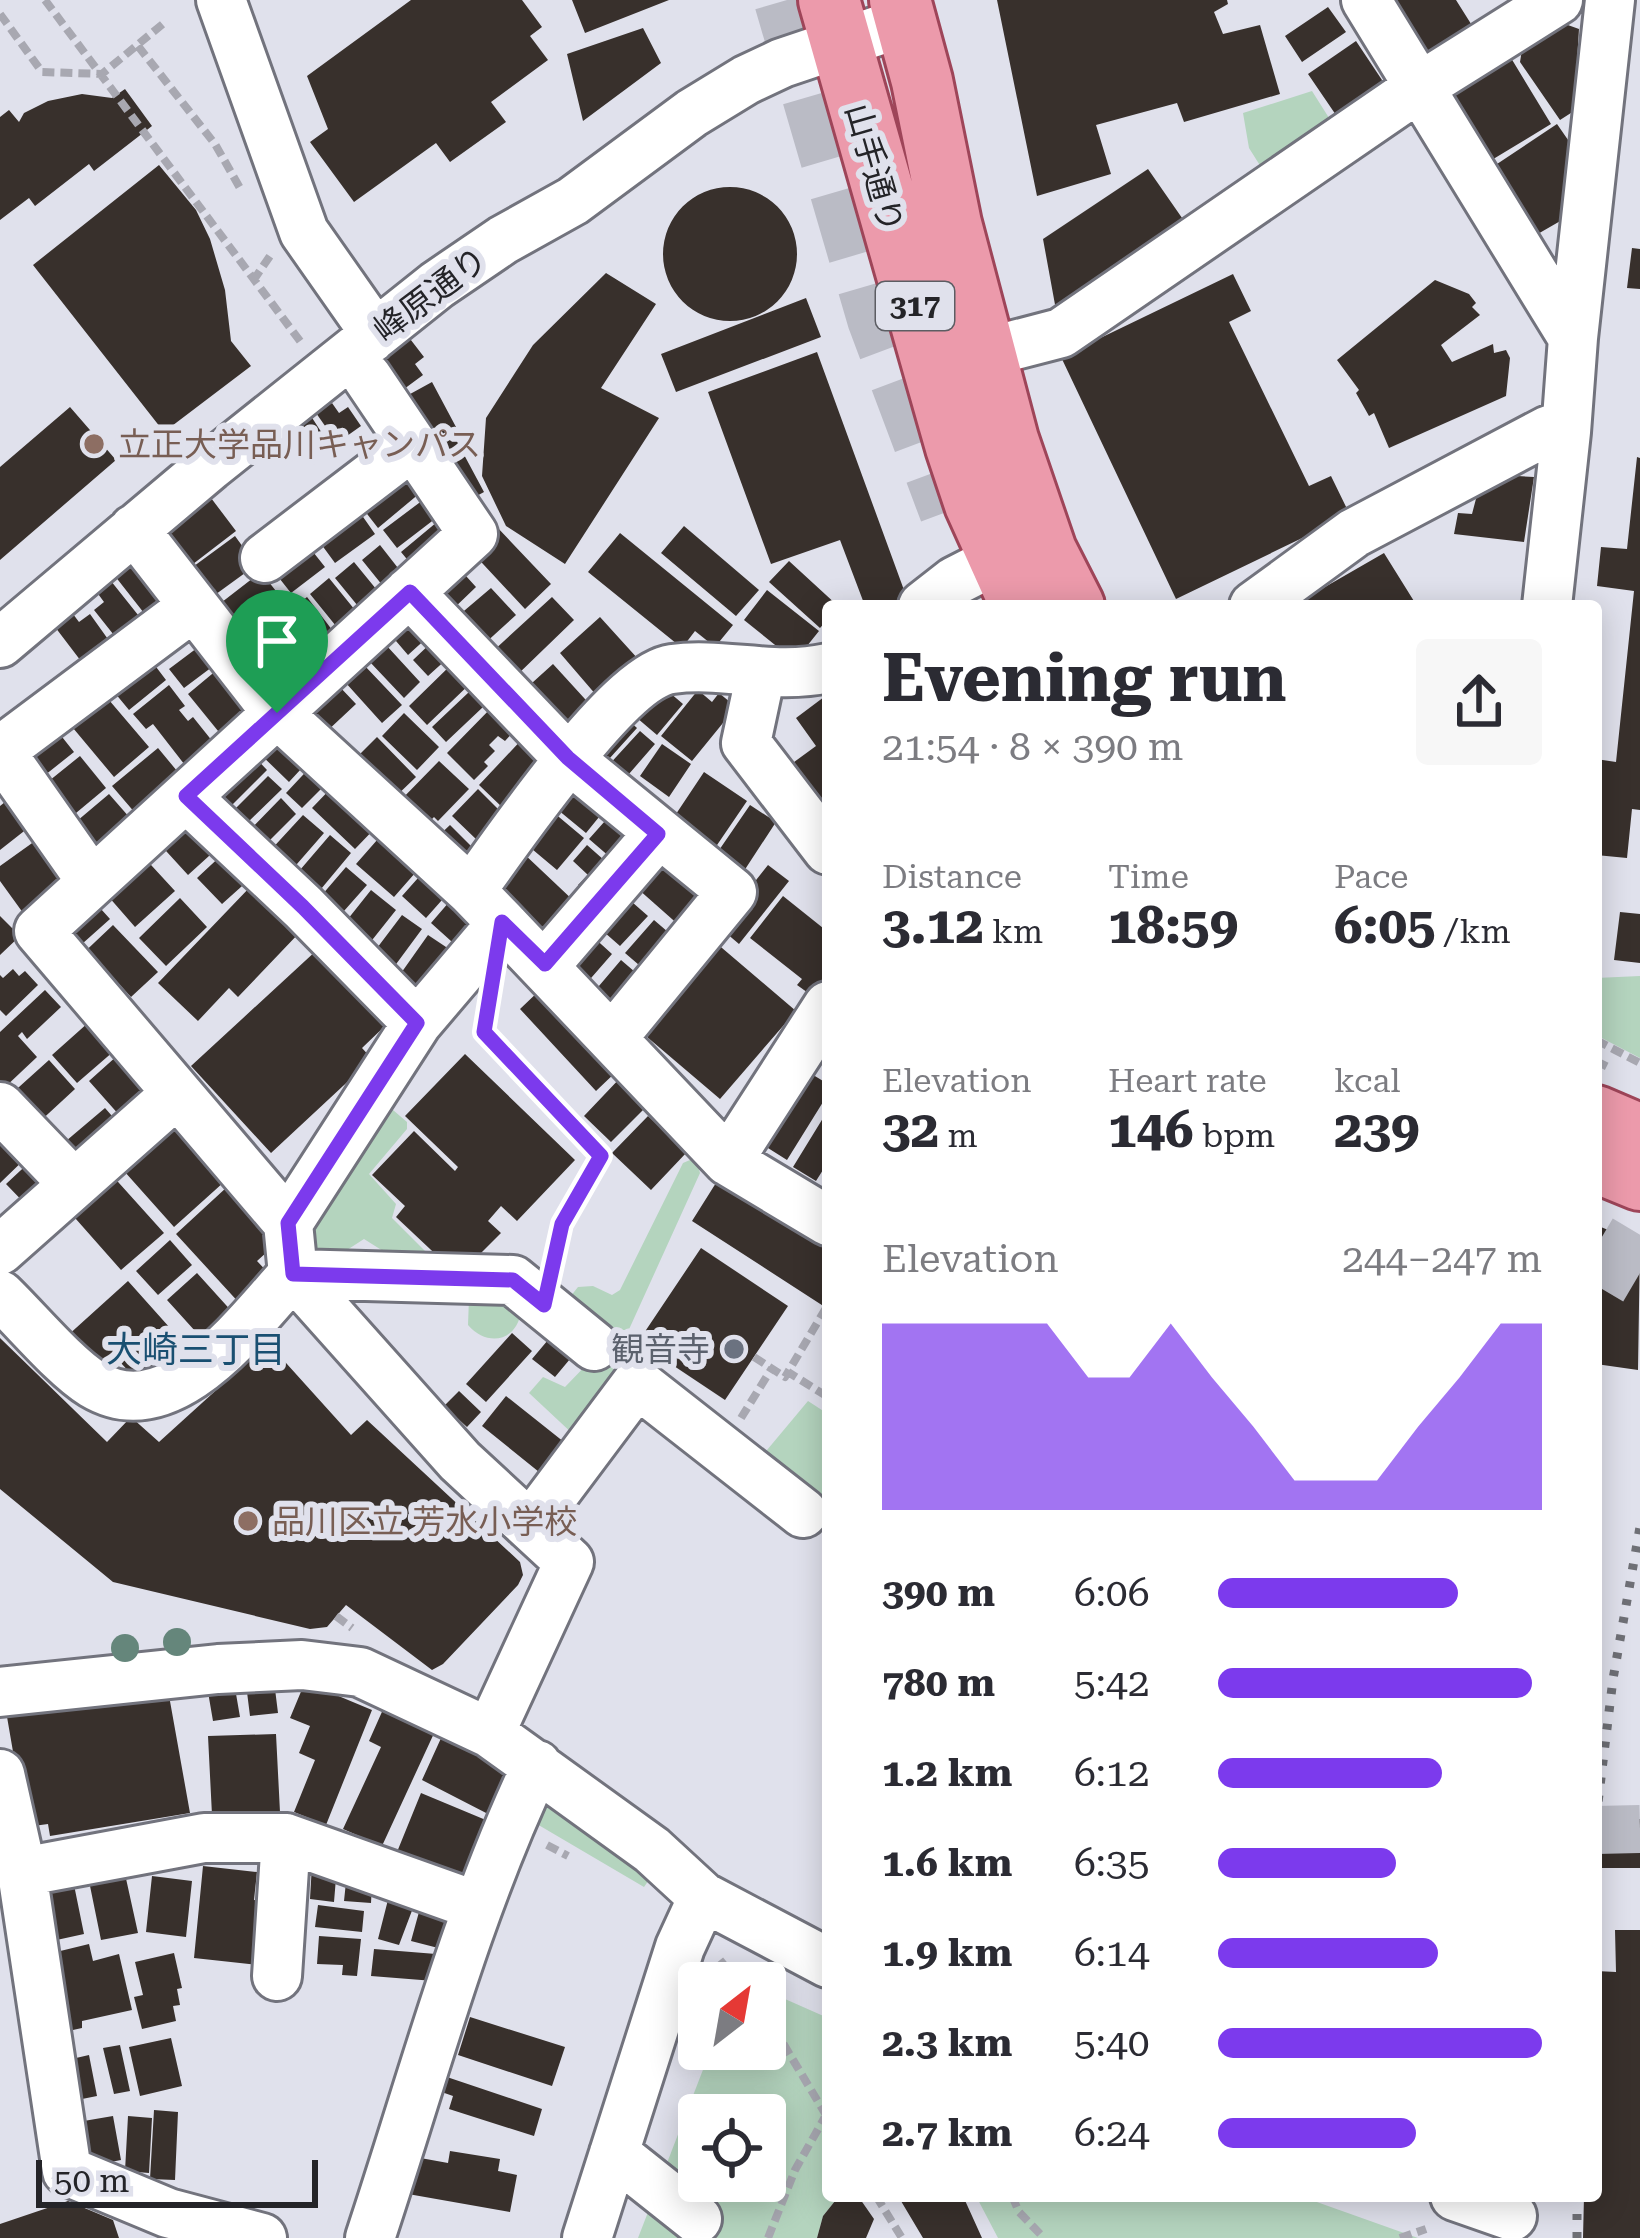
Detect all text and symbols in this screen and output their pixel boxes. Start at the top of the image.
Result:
street label: 山手通り [838,99,911,237]
street label: 峰原通り [366,239,495,350]
road number: 317 [876,282,954,330]
place label: 立正大学品川キャンパス [118,425,481,464]
marker: 立正大学品川キャンパス [81,431,107,457]
pin [226,590,328,713]
icon: arrive [244,608,310,674]
button: share [1416,639,1542,765]
text: Evening run [882,640,1287,717]
text: 21:54 · 8 × 390 m [882,724,1183,770]
text: Distance [882,857,1022,896]
text: Time [1108,857,1189,896]
text: Pace [1334,857,1408,896]
text: 3.12 [882,896,984,955]
text: 18:59 [1108,896,1238,955]
text: 6:05 [1334,896,1436,955]
text: km [984,912,1043,951]
text: /km [1436,912,1511,951]
text: Elevation [882,1061,1032,1100]
text: Heart rate [1108,1061,1267,1100]
text: kcal [1334,1061,1400,1100]
text: 32 [882,1100,939,1159]
text: 146 [1108,1100,1194,1159]
text: 239 [1334,1100,1420,1159]
text: m [939,1116,978,1155]
text: bpm [1194,1116,1275,1155]
text: Elevation [882,1236,1059,1282]
text: 244–247 m [1342,1236,1542,1282]
district label: 大崎三丁目 [106,1329,286,1371]
place label: 観音寺 [611,1330,710,1369]
marker: 観音寺 [721,1336,747,1362]
place label: 品川区立 芳水小学校 [272,1502,577,1541]
marker: 品川区立 芳水小学校 [235,1508,261,1534]
text: 390 m [882,1570,995,1616]
text: 6:06 [1074,1570,1150,1616]
text: 780 m [882,1660,995,1706]
text: 5:42 [1074,1660,1150,1706]
text: 1.2 km [882,1750,1012,1796]
text: 6:12 [1074,1750,1150,1796]
text: 1.6 km [882,1840,1012,1886]
text: 6:35 [1074,1840,1150,1886]
text: 1.9 km [882,1930,1012,1976]
text: 6:14 [1074,1930,1150,1976]
north arrow [678,1962,786,2070]
map controls [678,1962,786,2202]
text: 2.3 km [882,2020,1012,2066]
text: 5:40 [1074,2020,1150,2066]
button: locate [678,2094,786,2202]
text: 2.7 km [882,2110,1012,2156]
text: 6:24 [1074,2110,1150,2156]
scale bar [36,2154,318,2207]
text: 50 m [54,2161,129,2200]

